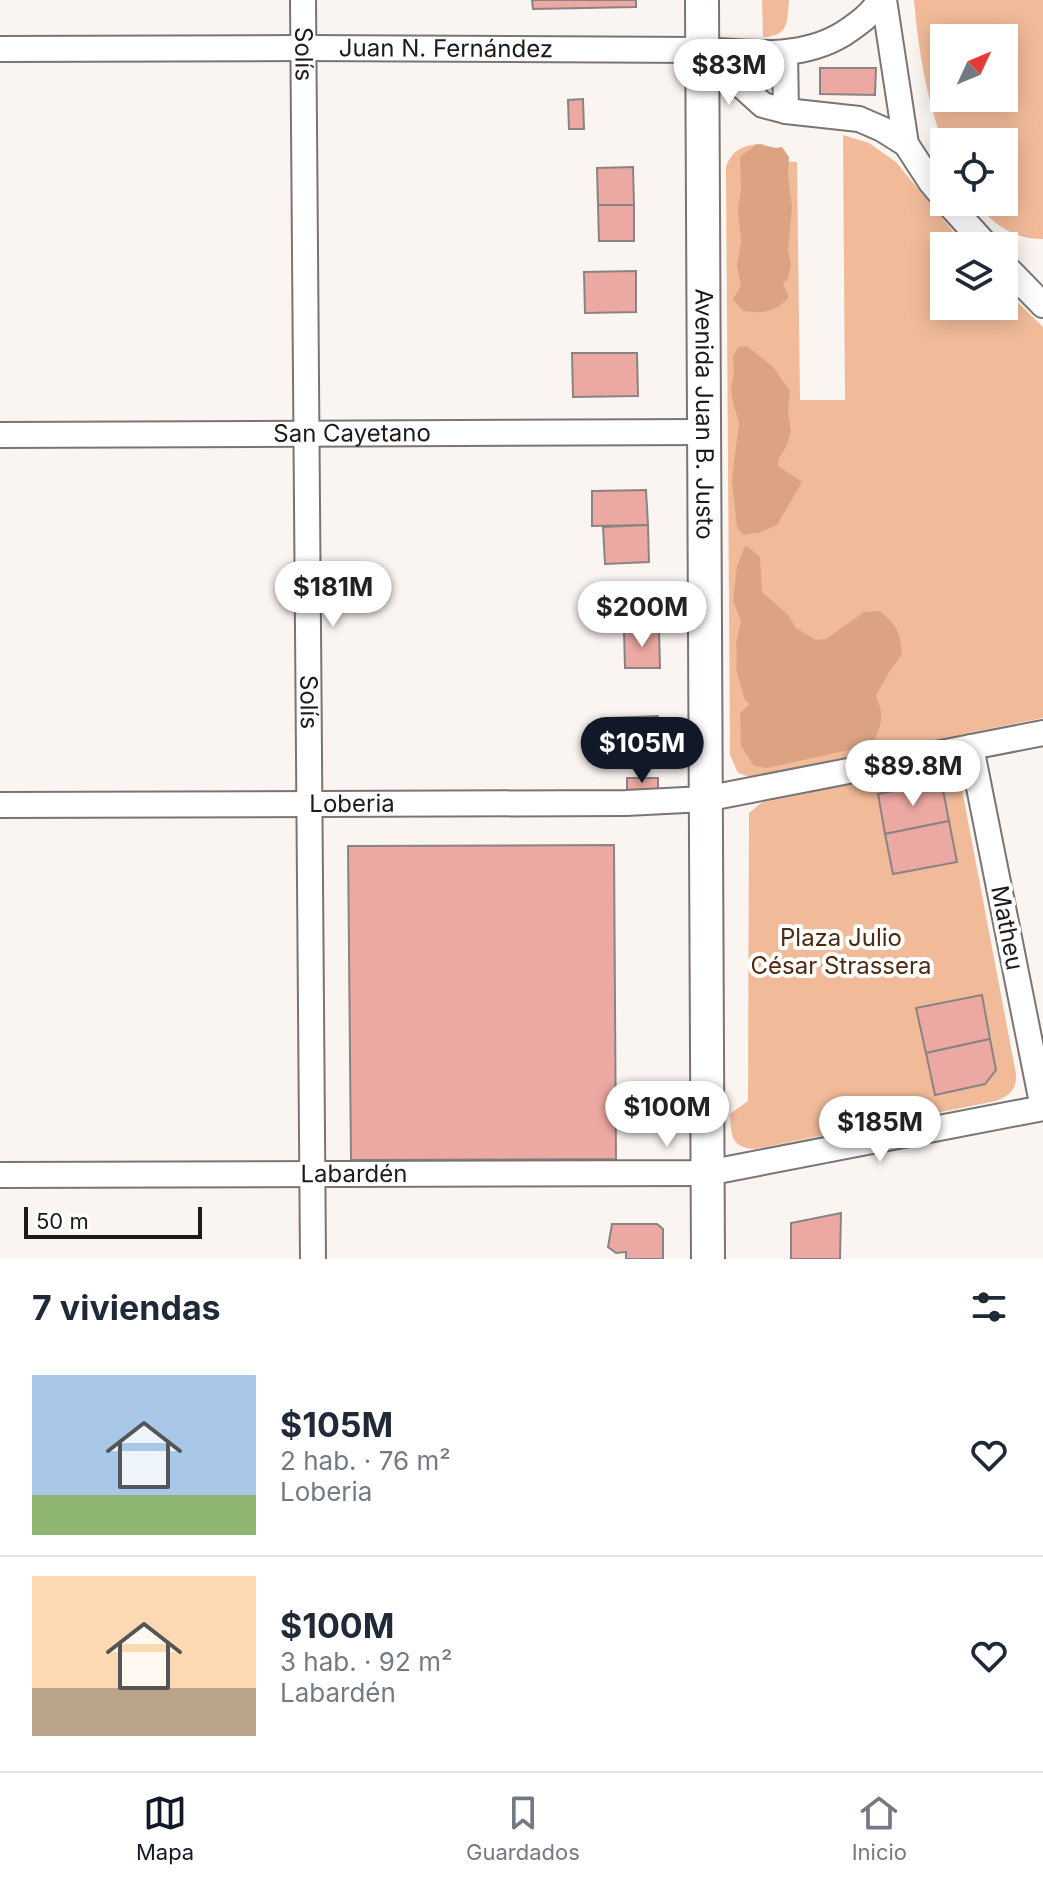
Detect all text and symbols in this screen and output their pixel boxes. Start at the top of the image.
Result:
north arrow [930,24,1018,112]
map controls [930,24,1018,320]
street label: Solís [289,27,319,81]
street label: Juan N. Fernández [339,33,553,63]
pin: $83M [682,39,776,107]
text: $83M [692,49,766,80]
button: locate [930,128,1018,216]
button: layers [930,232,1018,320]
street label: Avenida Juan B. Justo [689,288,720,540]
street label: San Cayetano [273,418,431,448]
pin: $181M [277,561,389,629]
text: $181M [293,571,373,602]
pin: $200M [586,581,698,649]
text: $200M [596,591,688,622]
street label: Solís [294,675,324,729]
pin: $105M [586,717,698,785]
text: $105M [599,727,685,758]
pin: $89.8M [848,740,978,808]
text: $89.8M [863,750,963,781]
street label: Loberia [309,789,395,818]
street label: Matheu [985,883,1030,973]
park label: Plaza Julio César Strassera [750,923,932,980]
pin: $100M [611,1081,723,1149]
text: $100M [623,1091,711,1122]
pin: $185M [824,1096,936,1164]
text: $185M [837,1106,923,1137]
street label: Labardén [300,1159,408,1188]
scale bar [24,1203,202,1239]
text: 50 m [36,1208,89,1234]
icon: filters [967,1285,1011,1329]
text: 7 viviendas [32,1287,221,1328]
text: $105M [280,1404,393,1445]
icon: home [96,1407,192,1503]
icon: heart [967,1433,1011,1477]
text: 2 hab. · 76 m² [280,1445,451,1476]
text: Loberia [280,1476,372,1507]
text: $100M [280,1605,394,1646]
icon: home [96,1608,192,1704]
icon: heart [967,1634,1011,1678]
text: 3 hab. · 92 m² [280,1646,452,1677]
text: Labardén [280,1677,396,1708]
tab: Mapa [136,1791,194,1865]
tab: Guardados [466,1791,580,1865]
tab: Inicio [852,1791,907,1865]

